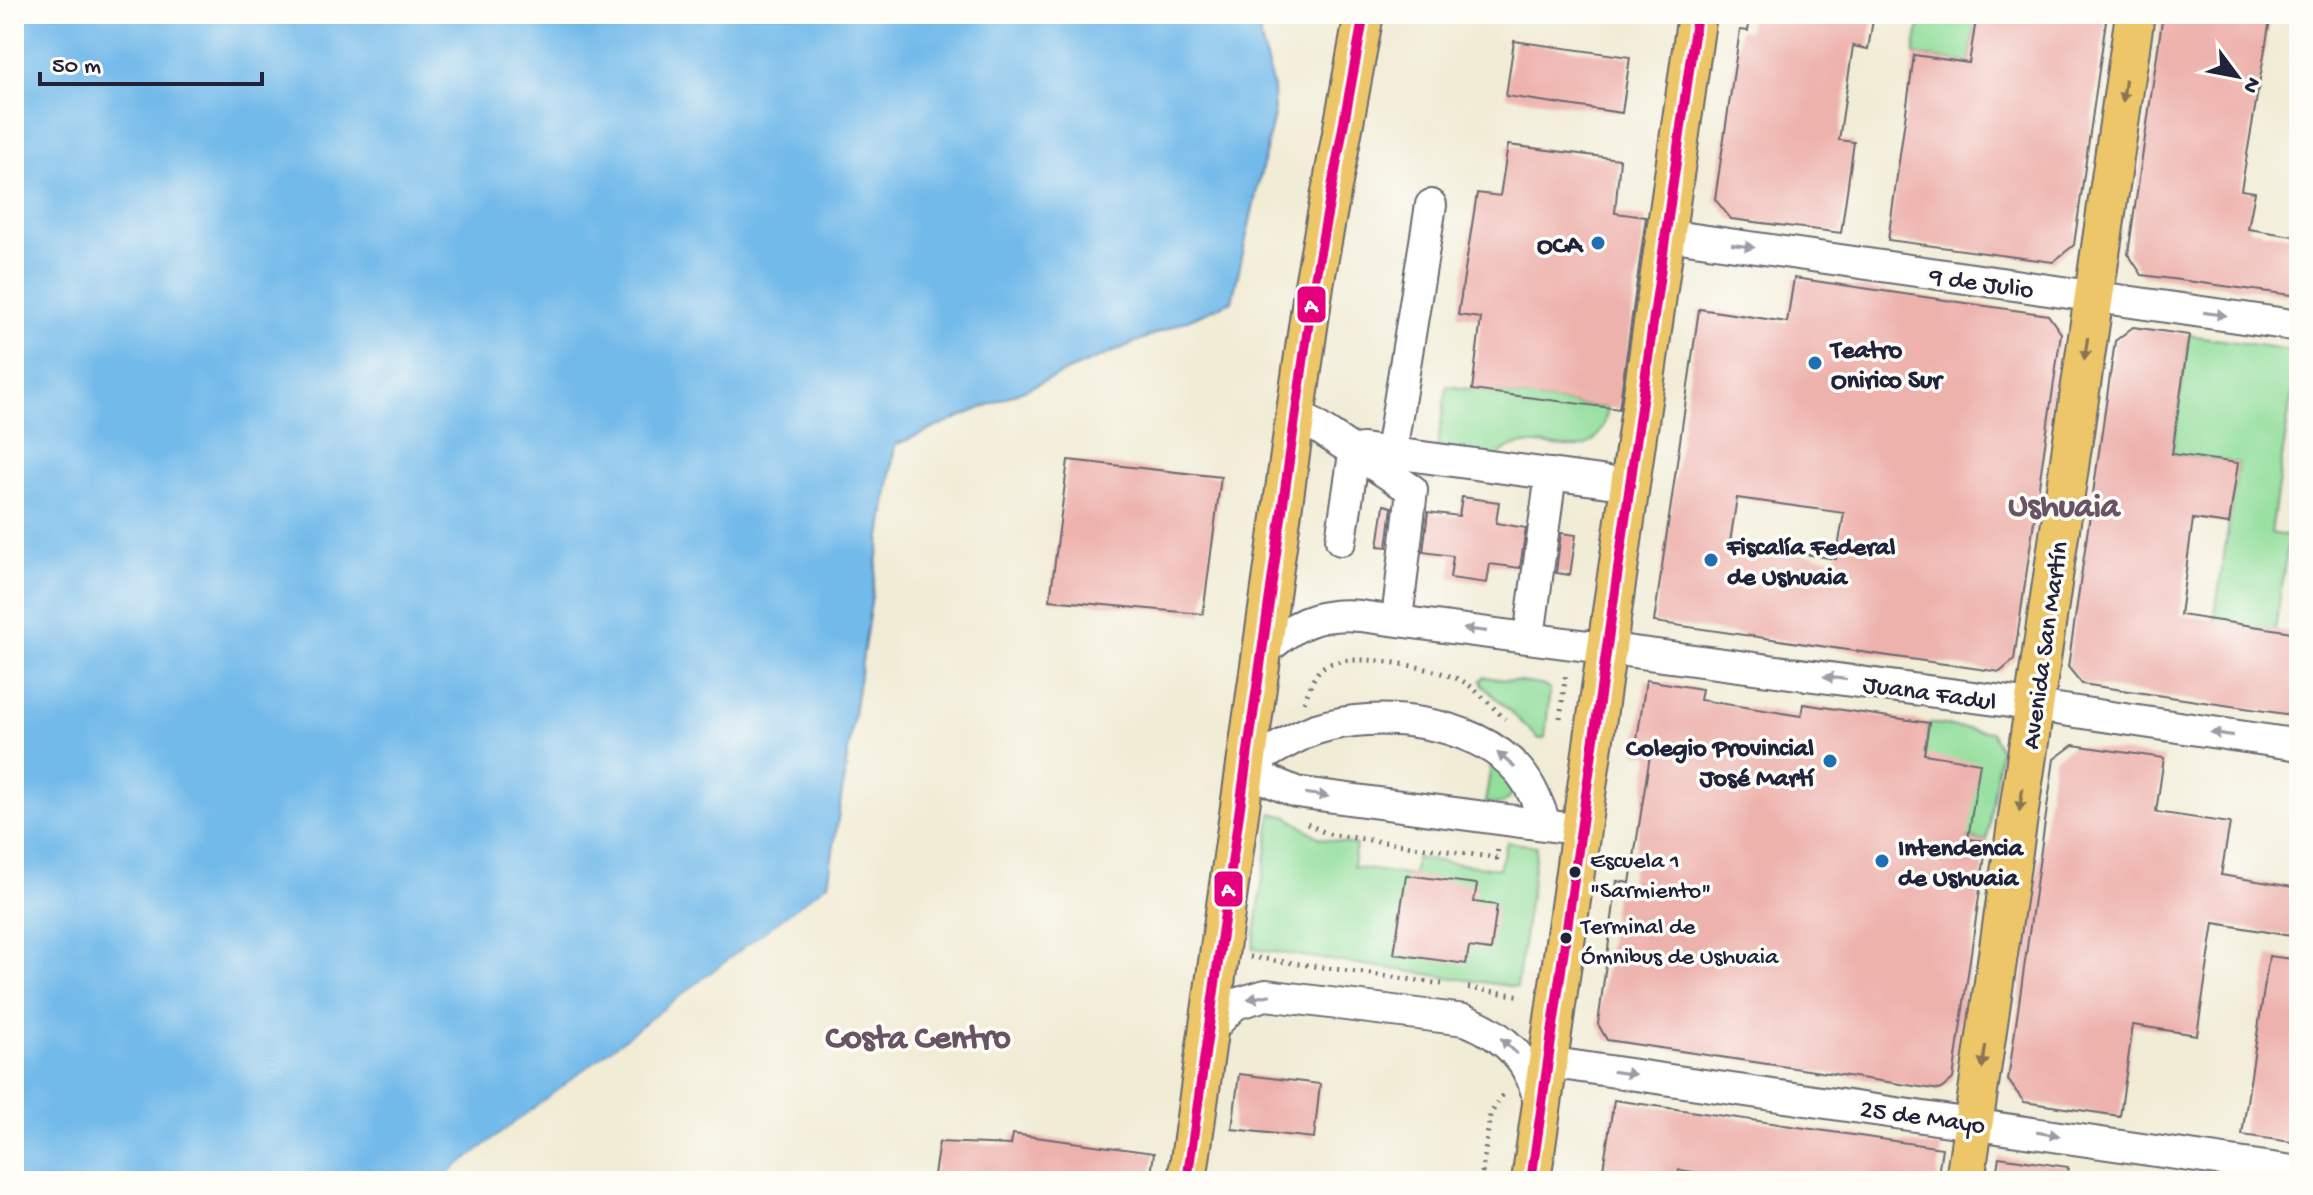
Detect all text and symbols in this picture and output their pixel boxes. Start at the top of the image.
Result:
scale bar [40,36,262,86]
north arrow [2197,36,2277,116]
text: 50 m [52,53,101,82]
text: N [2236,71,2265,97]
one-way arrow [2117,79,2130,104]
place label: OCA [1537,232,1584,263]
marker: OCA [1589,234,1607,252]
one-way arrow [1731,240,1756,253]
street label: 9 de Julio [1926,263,2035,308]
line badge: A [1296,285,1327,324]
text: A [1304,295,1320,321]
one-way arrow [2202,308,2227,321]
one-way arrow [2079,336,2092,361]
place label: Teatro Onirico Sur [1829,337,1944,398]
marker: Teatro Onirico Sur [1806,354,1824,372]
district label: Ushuaia [2008,489,2122,529]
place label: Fiscalía Federal de Ushuaia [1726,534,1896,595]
street label: Avenida San Martín [2018,539,2077,751]
marker: Fiscalía Federal de Ushuaia [1702,551,1720,569]
one-way arrow [1462,623,1487,636]
street label: Juana Fadul [1861,671,1998,720]
one-way arrow [1822,672,1847,685]
one-way arrow [2209,727,2234,739]
place label: Colegio Provincial José Martí [1626,735,1815,796]
one-way arrow [1496,752,1516,769]
marker: Colegio Provincial José Martí [1821,752,1839,770]
one-way arrow [2014,788,2027,813]
one-way arrow [1305,789,1330,802]
place label: Intendencia de Ushuaia [1898,835,2024,896]
place label: Escuela 1 "Sarmiento" [1590,848,1711,907]
marker: Intendencia de Ushuaia [1873,852,1891,870]
marker: Escuela 1 "Sarmiento" [1567,864,1583,880]
line badge: A [1213,870,1244,908]
text: A [1221,879,1237,905]
place label: Terminal de Ómnibus de Ushuaia [1579,914,1779,973]
marker: Terminal de Ómnibus de Ushuaia [1558,930,1574,946]
one-way arrow [1246,992,1271,1004]
district label: Costa Centro [825,1021,1011,1061]
one-way arrow [1500,1037,1519,1056]
one-way arrow [1977,1045,1990,1070]
one-way arrow [1612,1067,1637,1080]
street label: 25 de Mayo [1858,1095,1987,1144]
one-way arrow [2036,1128,2061,1141]

